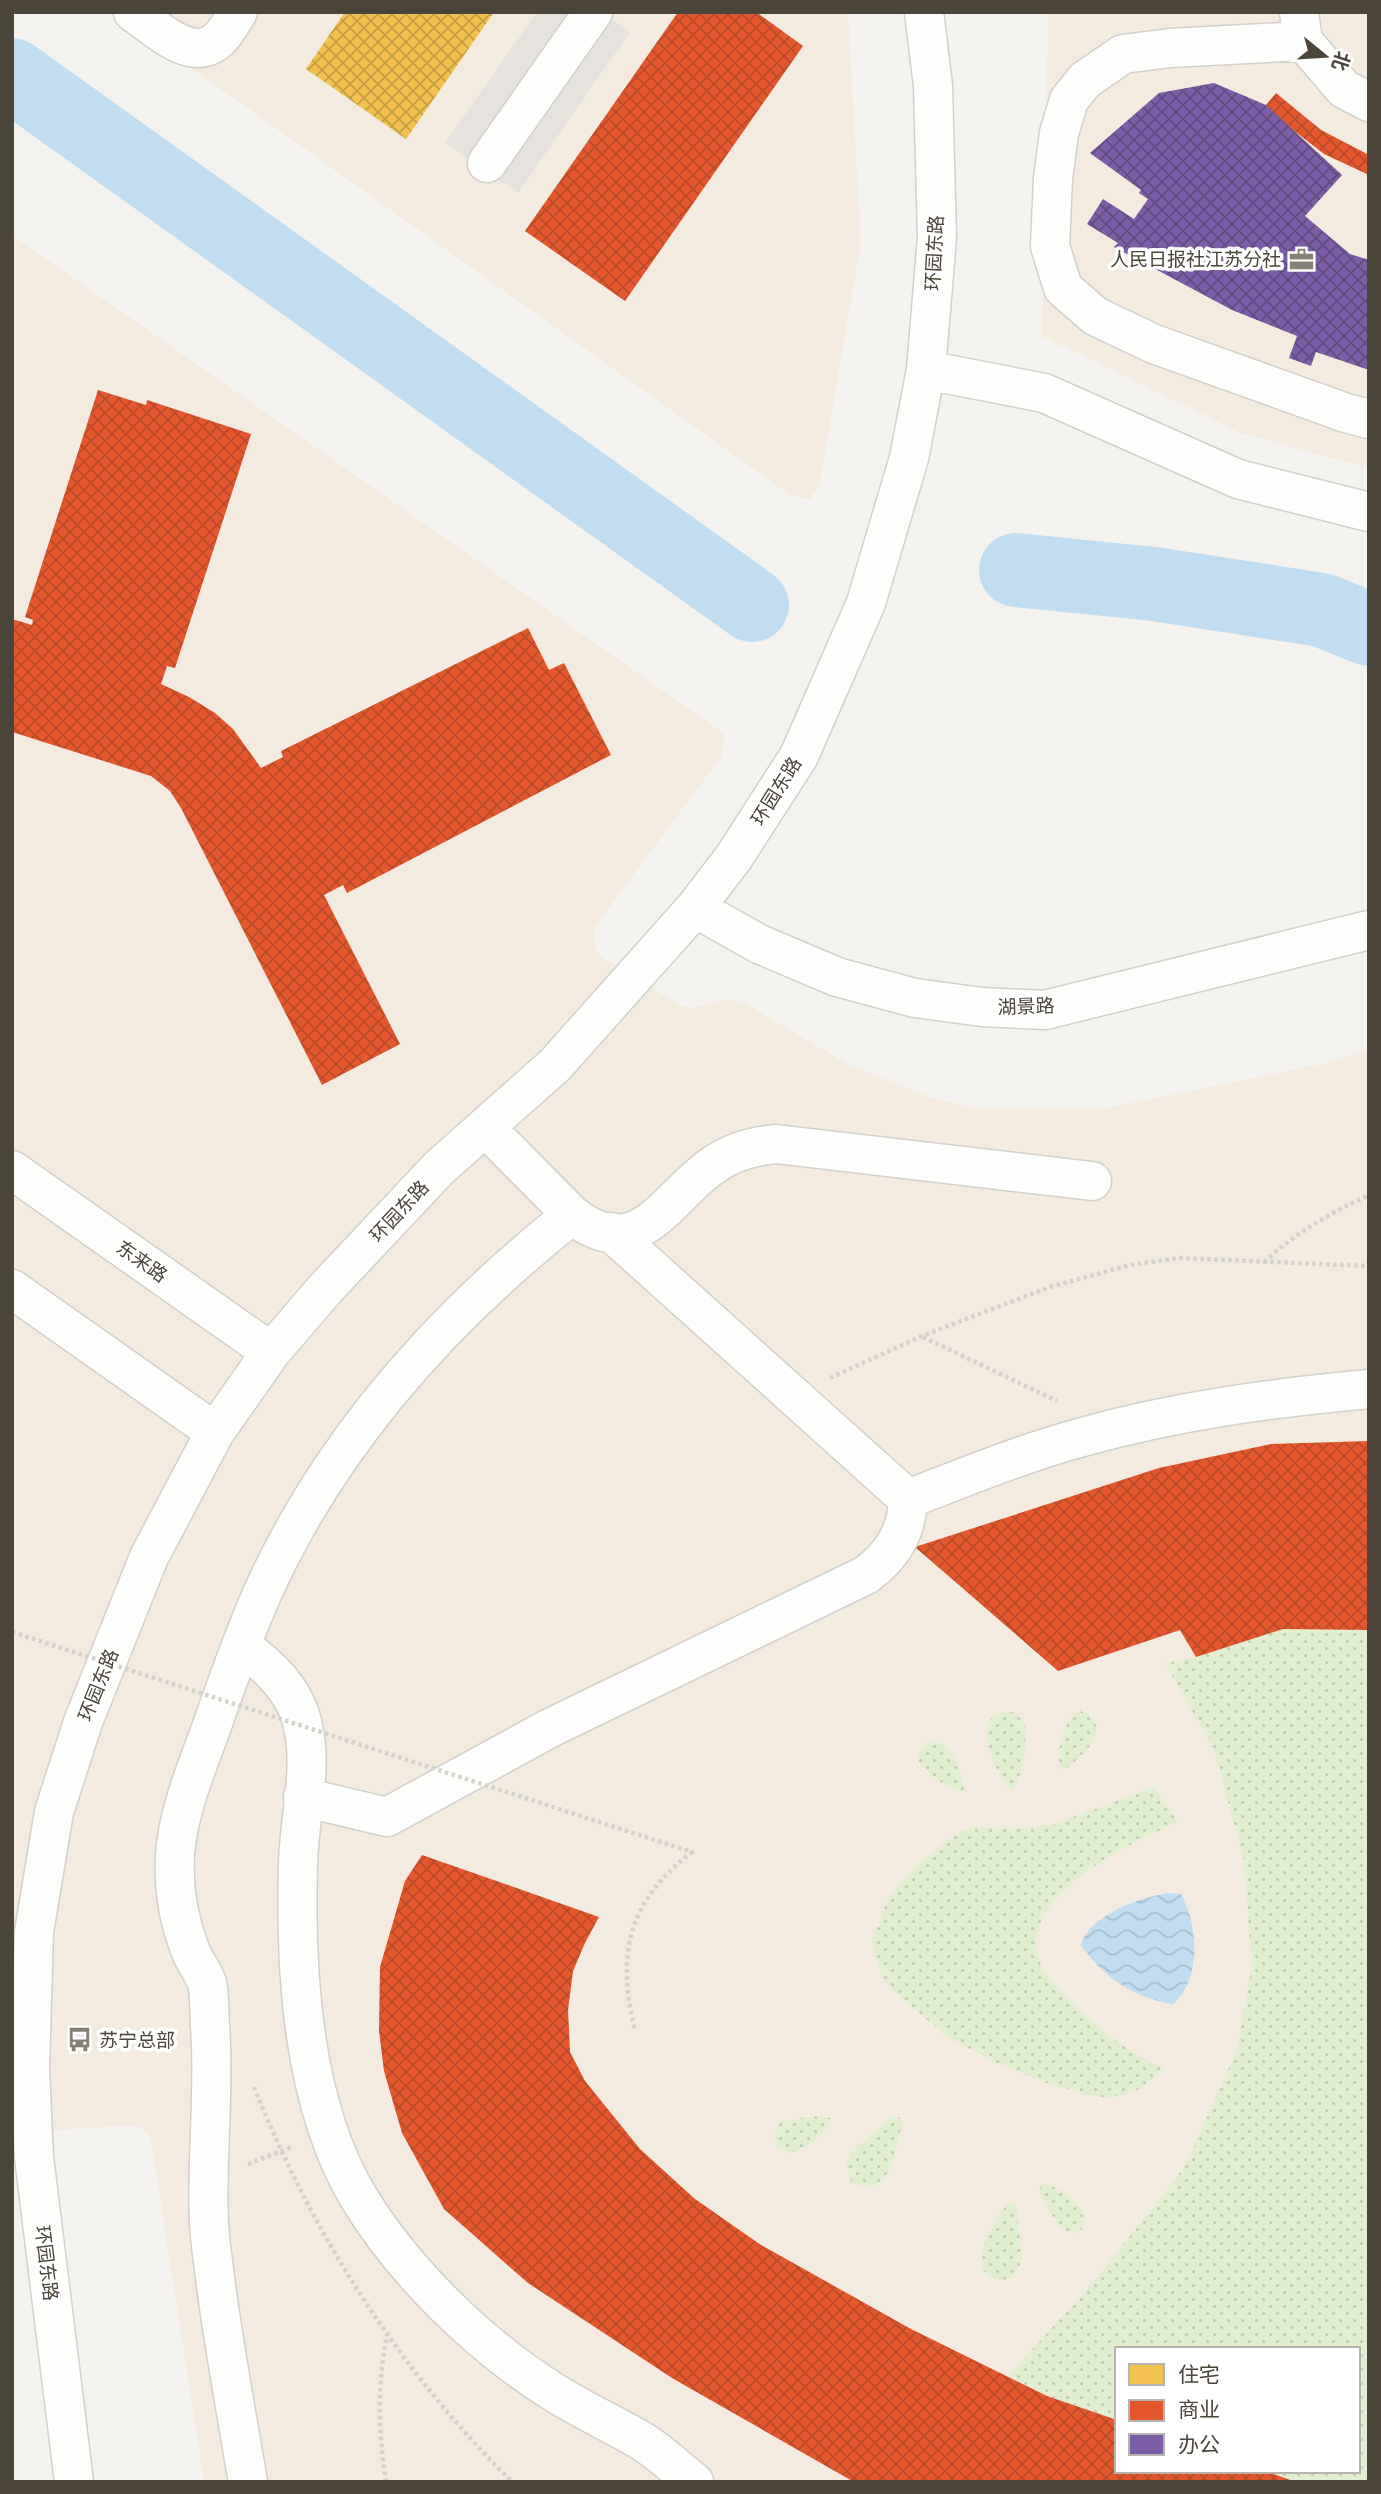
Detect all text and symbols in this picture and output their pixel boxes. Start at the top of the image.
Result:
north arrow [1290,21,1360,91]
text: 北 [1328,49,1356,74]
street label: 环园东路 [920,214,947,292]
office icon: 人民日报社江苏分社 [1287,245,1315,273]
place label: 人民日报社江苏分社 [1110,247,1281,270]
street label: 环园东路 [746,752,805,829]
street label: 湖景路 [997,993,1055,1018]
street label: 环园东路 [364,1175,433,1246]
street label: 东来路 [112,1235,172,1286]
street label: 环园东路 [73,1645,122,1724]
bus stop icon: 苏宁总部 [65,2026,93,2054]
place label: 苏宁总部 [99,2028,175,2051]
street label: 环园东路 [31,2224,64,2302]
legend [1115,2347,1360,2473]
text: 住宅 [1178,2361,1220,2386]
text: 商业 [1178,2396,1220,2421]
text: 办公 [1178,2431,1220,2456]

